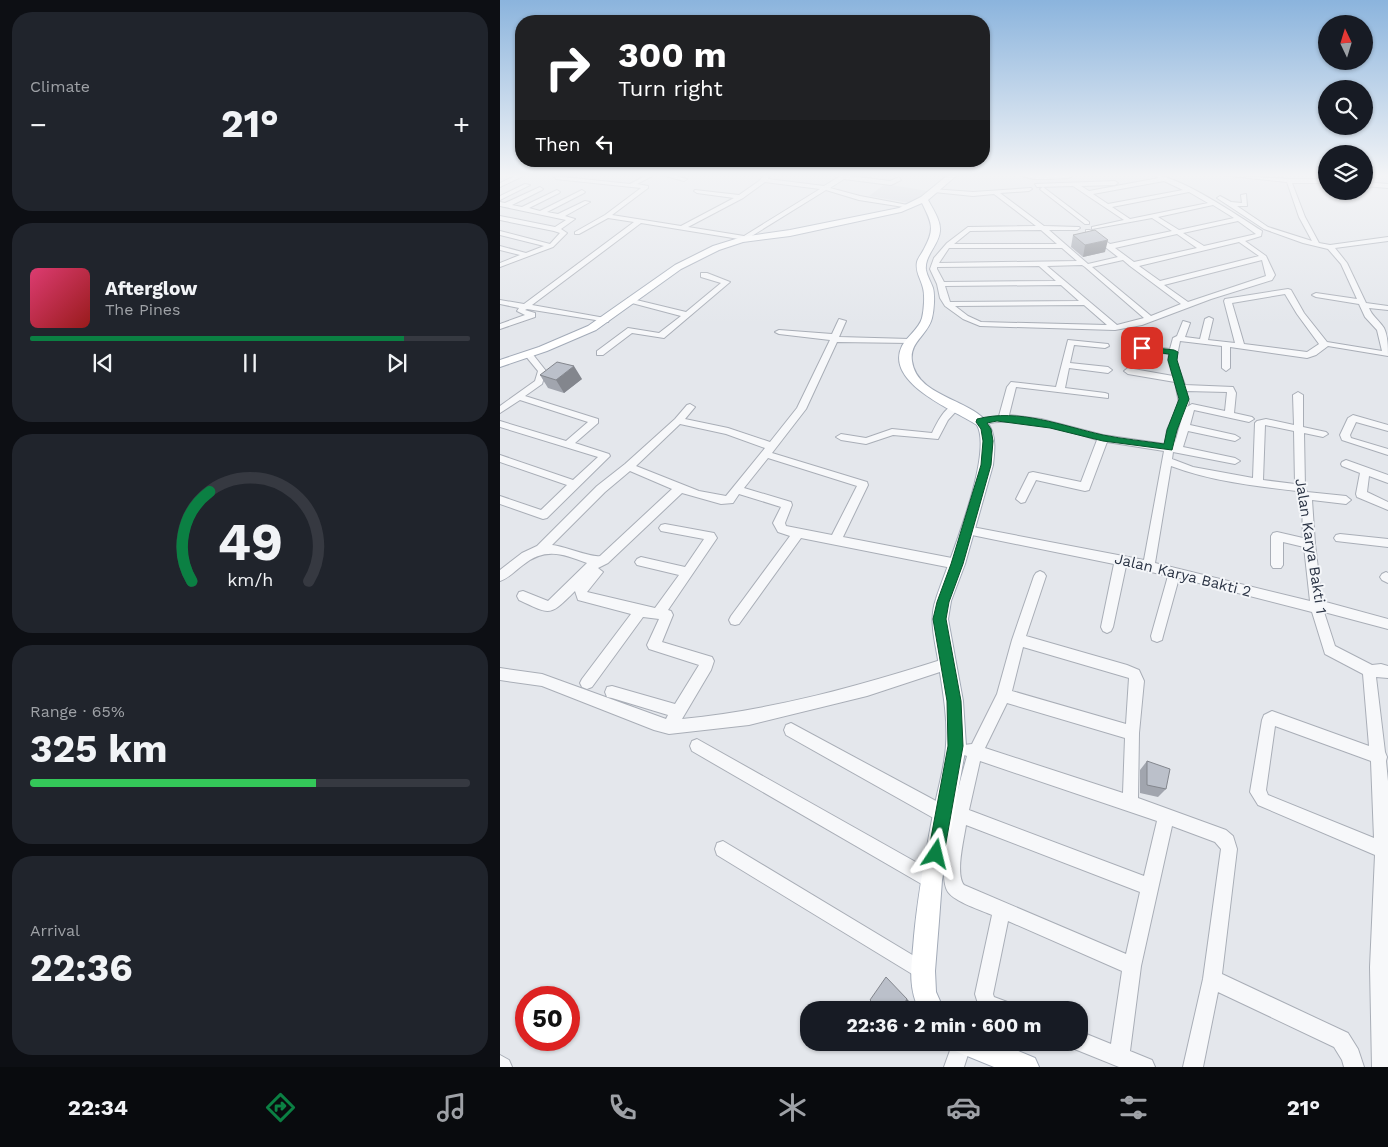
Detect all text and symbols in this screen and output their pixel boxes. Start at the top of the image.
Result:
north arrow [1318,15,1372,70]
map controls [1318,15,1373,200]
text: 300 m [618,34,727,76]
icon: right [535,35,600,100]
text: Turn right [618,76,723,101]
text: Climate [30,77,90,96]
button: search [1318,80,1373,135]
text: 21° [221,102,279,146]
text: − [30,108,47,141]
text: + [453,108,470,141]
icon: left [591,130,619,158]
text: Then [535,133,581,156]
button: layers [1318,145,1373,200]
text: Afterglow [105,277,197,300]
text: The Pines [105,300,181,319]
pin [1121,327,1163,369]
icon: arrive [1128,334,1156,362]
icon: previous [89,349,117,377]
icon: pause [236,349,264,377]
icon: next [383,349,411,377]
street label: Jalan Karya Bakti 1 [1291,477,1331,615]
text: 49 [217,512,283,573]
street label: Jalan Karya Bakti 2 [1113,549,1253,601]
text: km/h [227,569,273,590]
text: Range · 65% [30,702,125,721]
text: 325 km [30,727,168,771]
position arrow [909,827,961,879]
text: Arrival [30,921,80,940]
text: 22:36 [30,946,133,990]
speed limit sign: 50 [515,986,580,1051]
text: 22:36 · 2 min · 600 m [847,1014,1041,1037]
icon: directions [263,1090,298,1125]
icon: music [434,1090,469,1125]
icon: phone [605,1090,640,1125]
icon: climate [775,1090,810,1125]
icon: car [946,1090,981,1125]
icon: filters [1116,1090,1151,1125]
text: 22:34 [68,1095,128,1120]
text: 21° [1287,1095,1320,1120]

